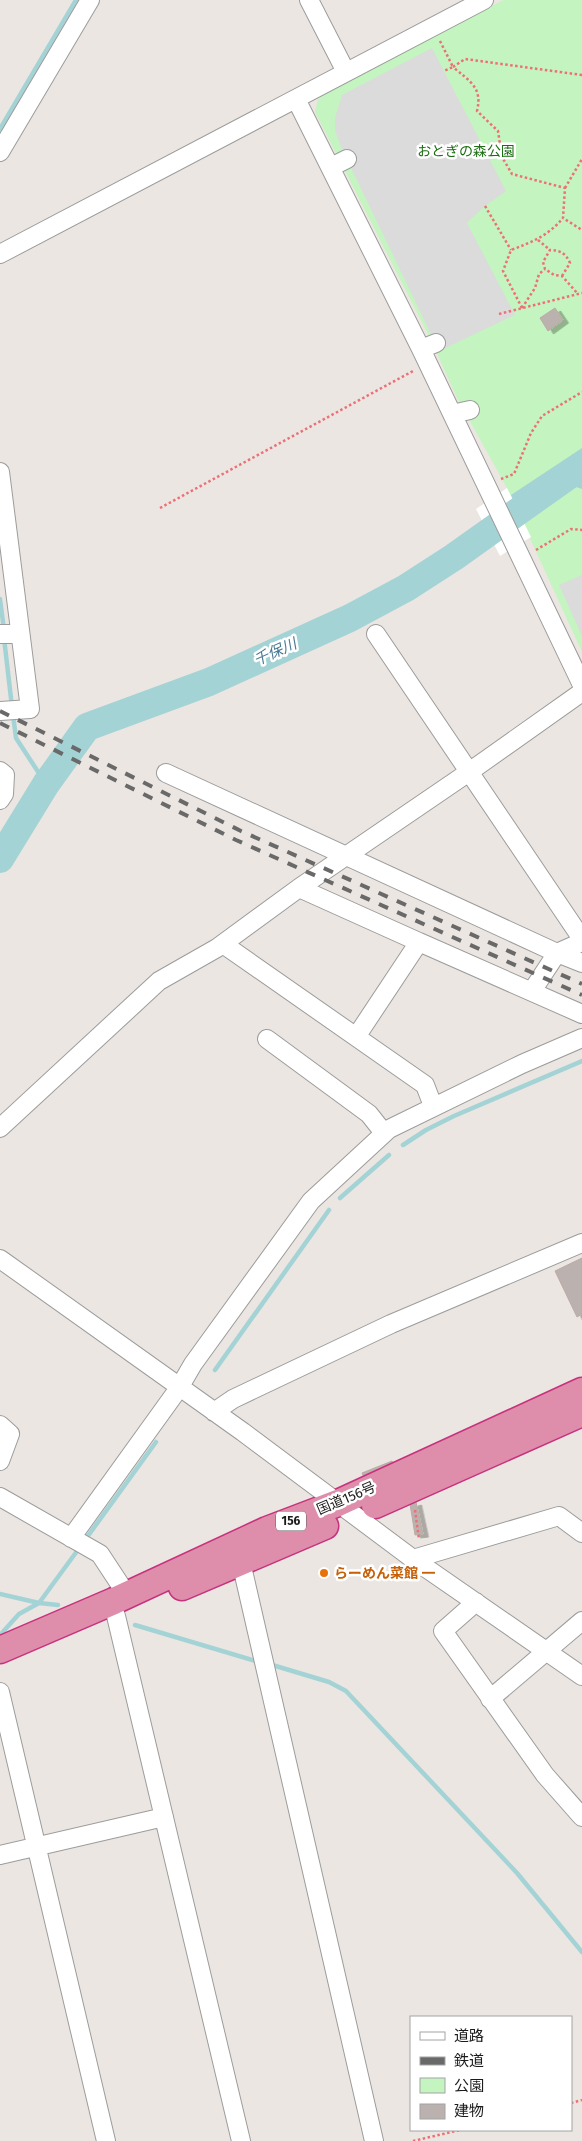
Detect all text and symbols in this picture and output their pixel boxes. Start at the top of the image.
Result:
park label: おとぎの森公園 [417,143,515,160]
water label: 千保川 [251,634,301,669]
street label: 国道156号 [314,1478,378,1519]
road number: 156 [276,1512,306,1530]
place label: らーめん菜館 一 [334,1565,435,1582]
marker: らーめん菜館 一 [318,1567,330,1579]
legend [410,2016,572,2131]
text: 道路 [454,2027,484,2045]
text: 鉄道 [454,2052,484,2070]
text: 公園 [454,2077,484,2095]
text: 建物 [454,2102,484,2120]

